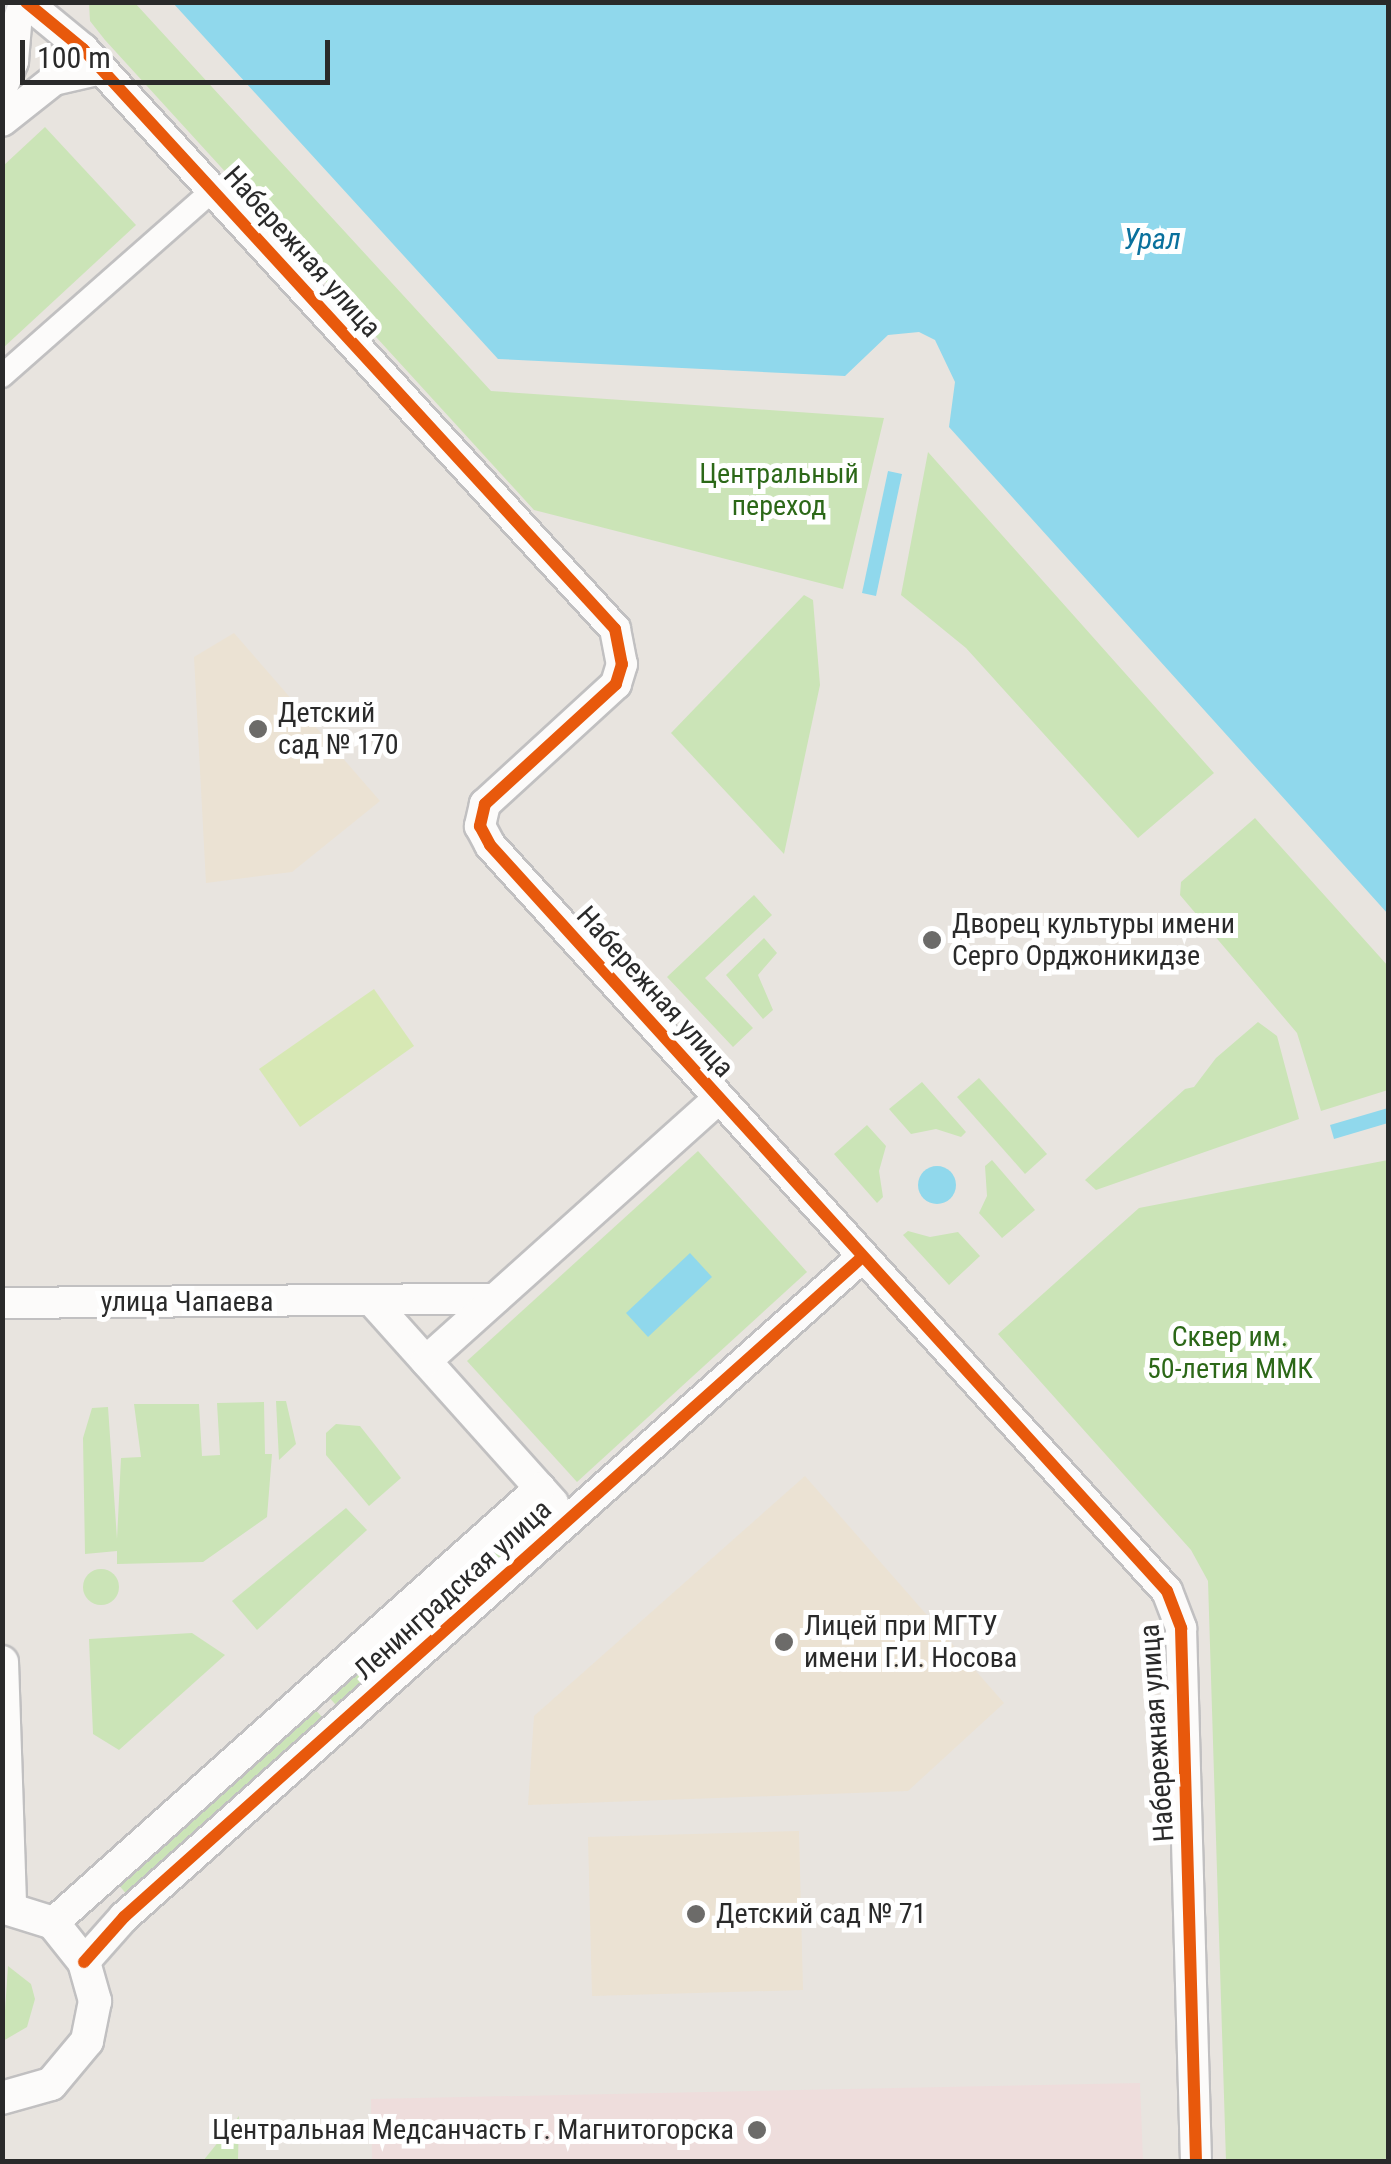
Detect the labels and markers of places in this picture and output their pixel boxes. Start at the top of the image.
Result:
place label: Детский сад № 170 [278,696,398,762]
marker: Детский сад № 170 [247,718,269,740]
place label: Дворец культуры имени Серго Орджоникидзе [952,907,1235,973]
marker: Дворец культуры имени Серго Орджоникидзе [921,929,943,951]
place label: Лицей при МГТУ имени Г.И. Носова [804,1609,1017,1675]
marker: Лицей при МГТУ имени Г.И. Носова [773,1631,795,1653]
place label: Детский сад № 71 [716,1897,926,1931]
marker: Детский сад № 71 [685,1903,707,1925]
place label: Центральная Медсанчасть г. Магнитогорска [212,2113,734,2147]
marker: Центральная Медсанчасть г. Магнитогорска [744,2117,770,2143]

